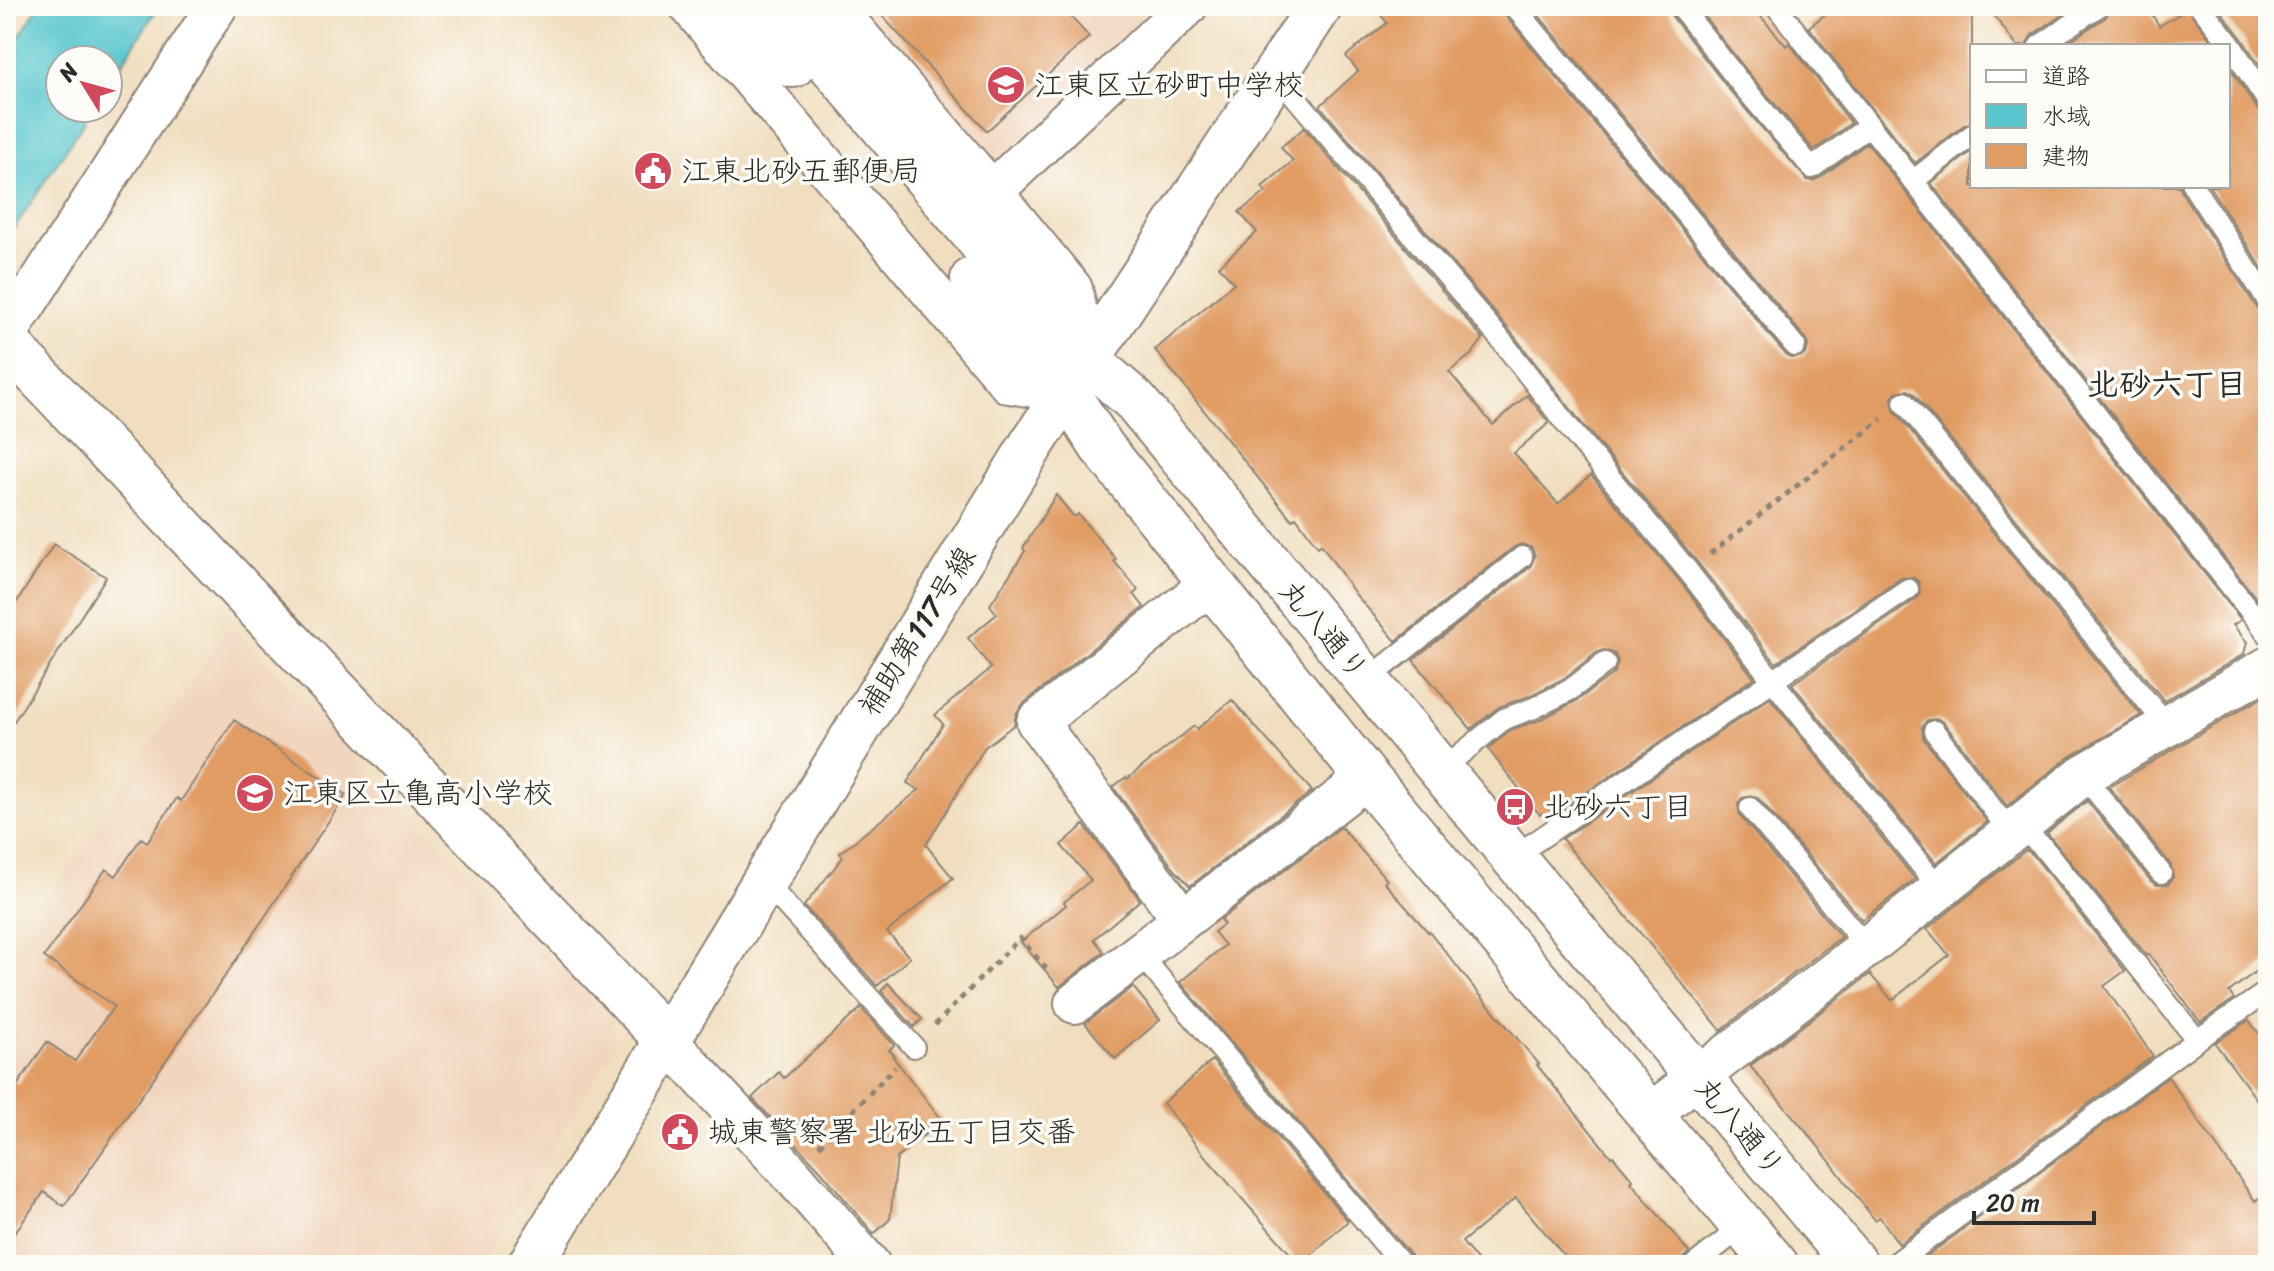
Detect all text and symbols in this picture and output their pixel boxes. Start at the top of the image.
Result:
north arrow [44,44,124,124]
legend [1970,44,2230,188]
text: N [48,54,89,91]
text: 道路 [2042,55,2090,97]
place label: 江東区立砂町中学校 [1034,58,1304,112]
school or university icon: 江東区立砂町中学校 [985,64,1027,106]
text: 水域 [2042,95,2090,137]
text: 建物 [2042,135,2090,177]
place label: 江東北砂五郵便局 [681,144,921,198]
public building icon: 江東北砂五郵便局 [632,150,674,192]
district label: 北砂六丁目 [2087,356,2247,413]
street label: 補助第117号線 [843,535,991,727]
street label: 丸八通り [1265,567,1383,693]
place label: 江東区立亀高小学校 [283,766,553,820]
school or university icon: 江東区立亀高小学校 [234,772,276,814]
place label: 北砂六丁目 [1543,780,1693,834]
bus stop icon: 北砂六丁目 [1494,786,1536,828]
street label: 丸八通り [1681,1064,1799,1190]
place label: 城東警察署 北砂五丁目交番 [708,1105,1076,1159]
public building icon: 城東警察署 北砂五丁目交番 [659,1111,701,1153]
scale bar [1974,1175,2094,1225]
text: 20 m [1986,1182,2040,1224]

